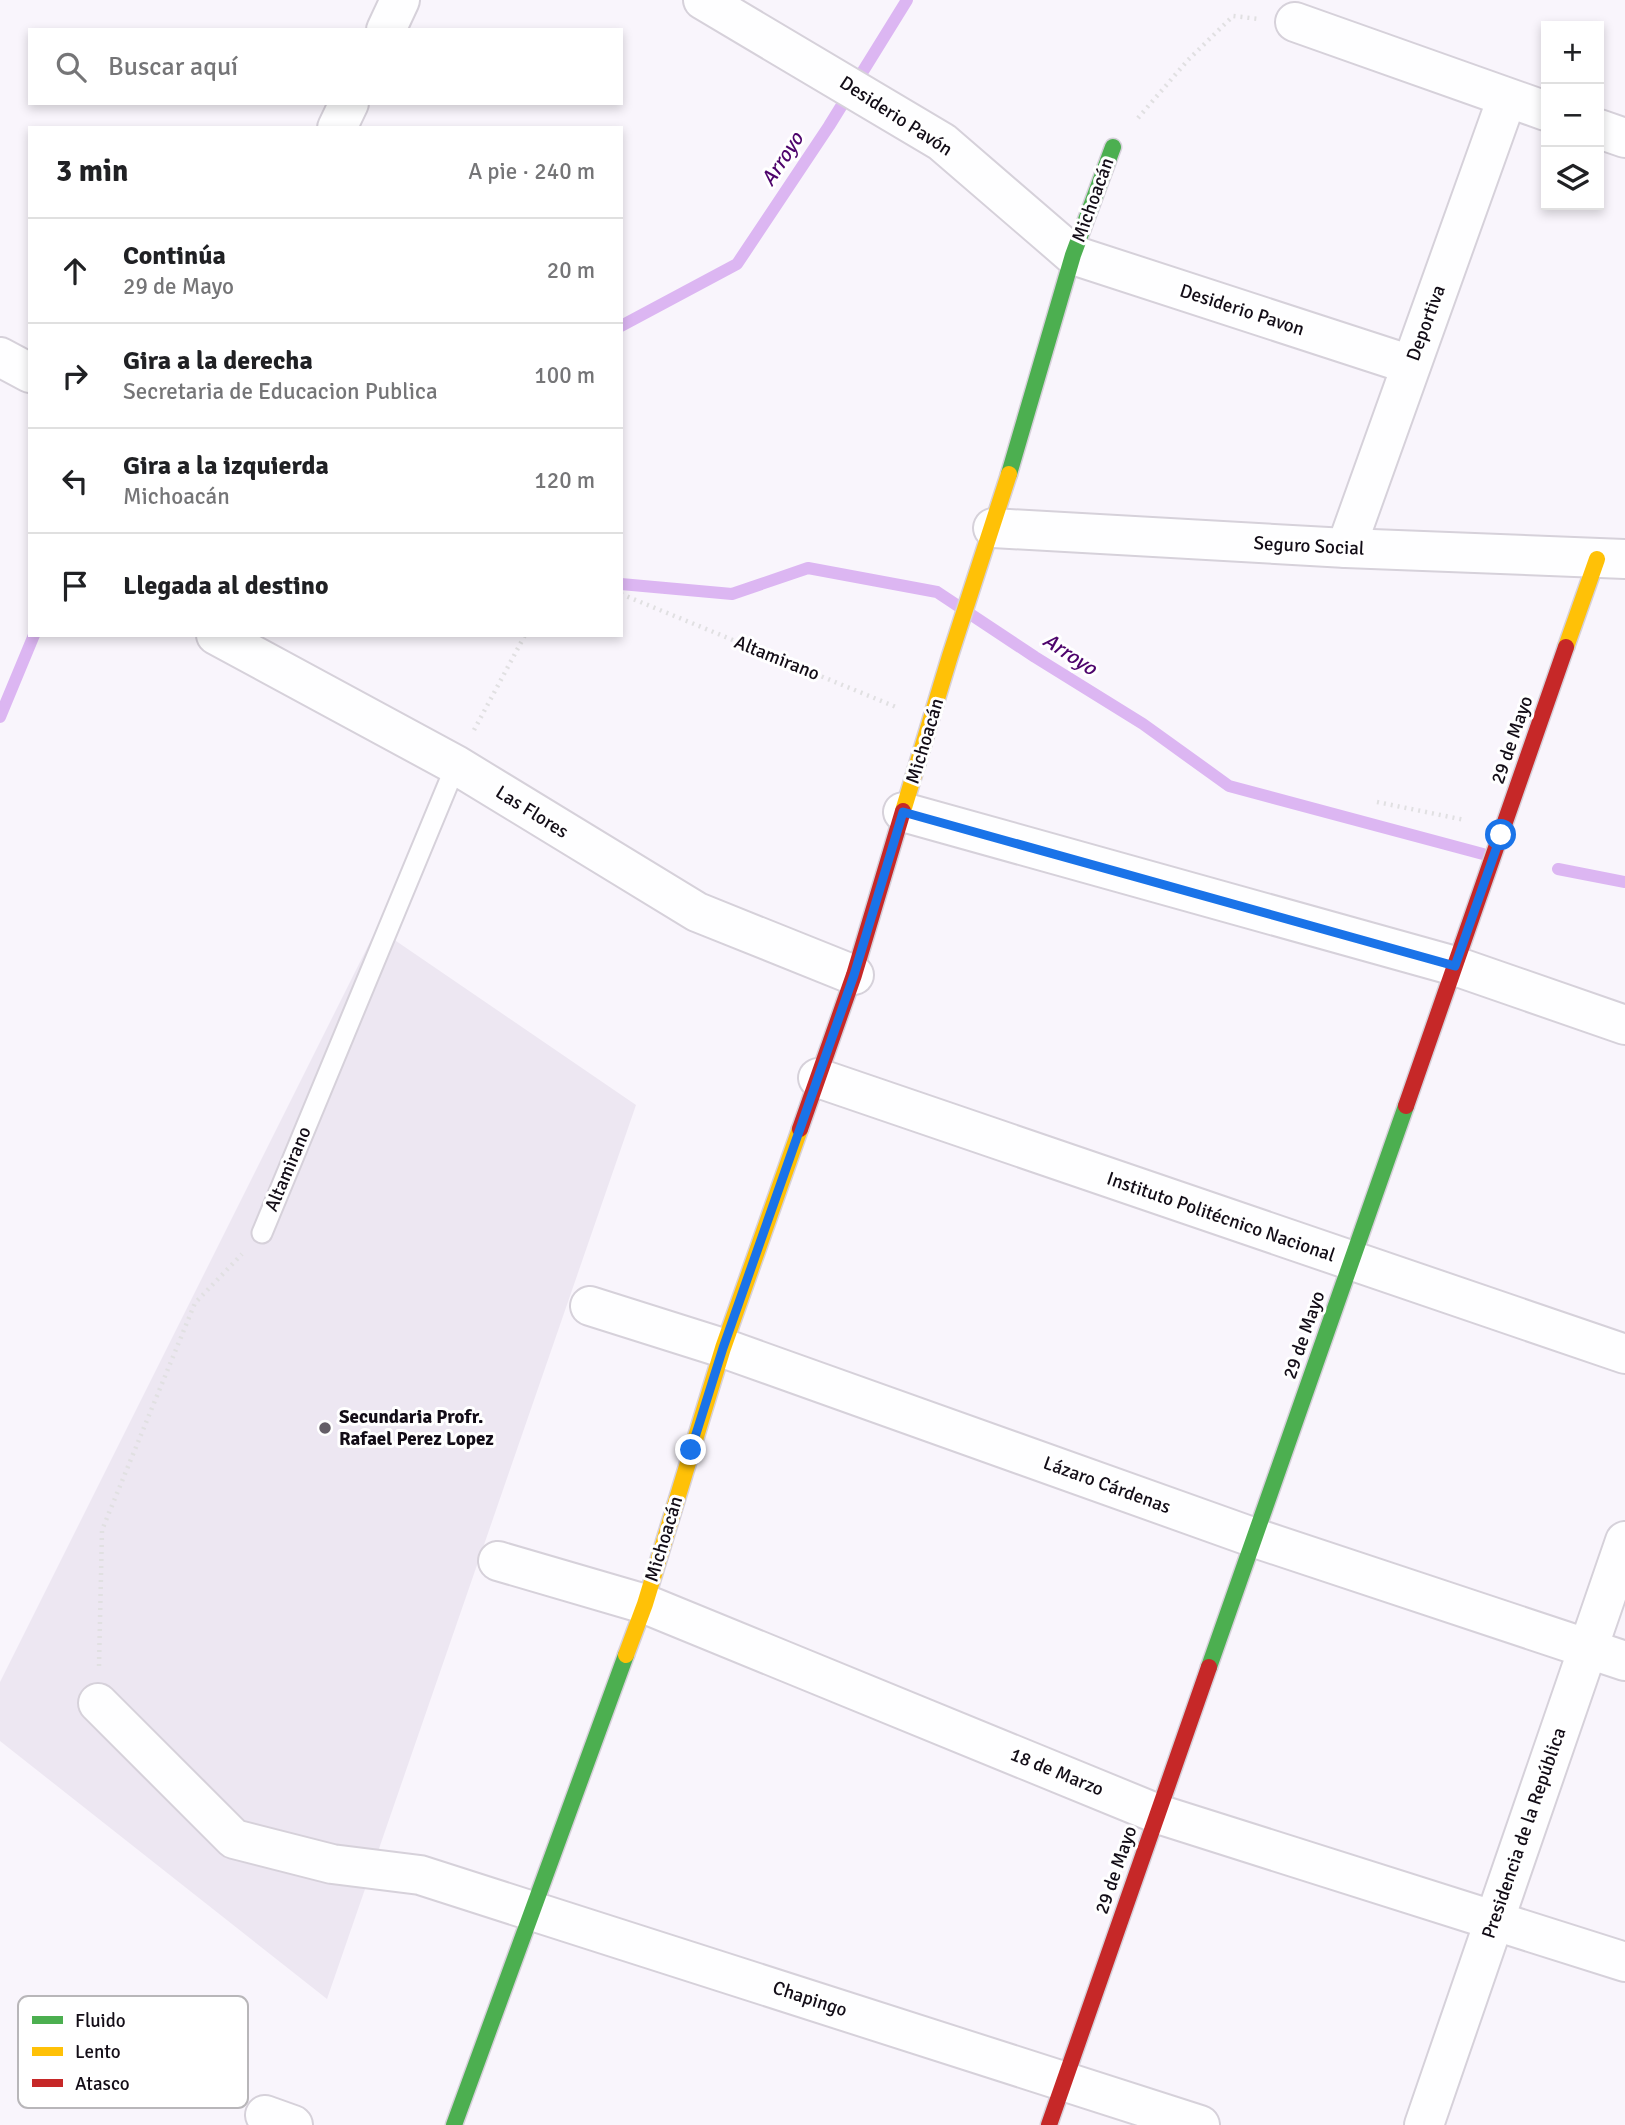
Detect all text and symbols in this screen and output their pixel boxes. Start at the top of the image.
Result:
map controls [1541,21,1604,210]
button: + [1541,21,1604,84]
search box [28,28,623,105]
icon: search [52,48,90,86]
text: Buscar aquí [108,51,238,83]
street label: Desiderio Pavón [835,71,957,161]
button: − [1541,84,1604,147]
water label: Arroyo [755,126,810,191]
button: layers [1541,147,1604,210]
text: 3 min [56,153,128,190]
street label: Michoacán [1067,154,1119,246]
text: A pie · 240 m [468,157,595,186]
text: Continúa [123,240,226,272]
icon: ahead [56,252,94,290]
text: 20 m [547,256,595,285]
text: 29 de Mayo [123,272,234,301]
street label: Desiderio Pavon [1177,279,1307,341]
street label: Deportiva [1401,282,1451,364]
text: Gira a la derecha [123,345,313,377]
icon: right [56,357,94,395]
text: 100 m [534,361,595,390]
text: Secretaria de Educacion Publica [123,377,438,406]
text: Gira a la izquierda [123,450,329,482]
icon: left [56,462,94,500]
text: 120 m [534,466,595,495]
text: Michoacán [123,482,230,511]
street label: Seguro Social [1253,531,1365,561]
icon: arrive [56,567,94,605]
text: Llegada al destino [123,570,329,602]
water label: Arroyo [1038,627,1103,682]
street label: Altamirano [731,630,823,686]
street label: 29 de Mayo [1486,693,1538,787]
street label: Michoacán [901,695,949,787]
street label: Las Flores [491,780,573,844]
route start [1485,819,1516,850]
street label: Altamirano [259,1123,317,1215]
street label: Instituto Politécnico Nacional [1104,1167,1338,1267]
street label: 29 de Mayo [1278,1288,1330,1382]
place label: Secundaria Profr. Rafael Perez Lopez [339,1405,494,1451]
marker: Secundaria Profr. Rafael Perez Lopez [317,1420,333,1436]
route end [675,1434,706,1465]
street label: Lázaro Cárdenas [1040,1451,1174,1519]
street label: Michoacán [640,1493,688,1585]
street label: Presidencia de la República [1477,1724,1571,1942]
street label: 18 de Marzo [1007,1742,1107,1802]
street label: 29 de Mayo [1090,1823,1142,1917]
street label: Chapingo [770,1976,850,2022]
legend [18,1996,248,2108]
text: Fluido [75,2009,126,2033]
text: Lento [75,2040,121,2064]
text: Atasco [75,2072,130,2096]

